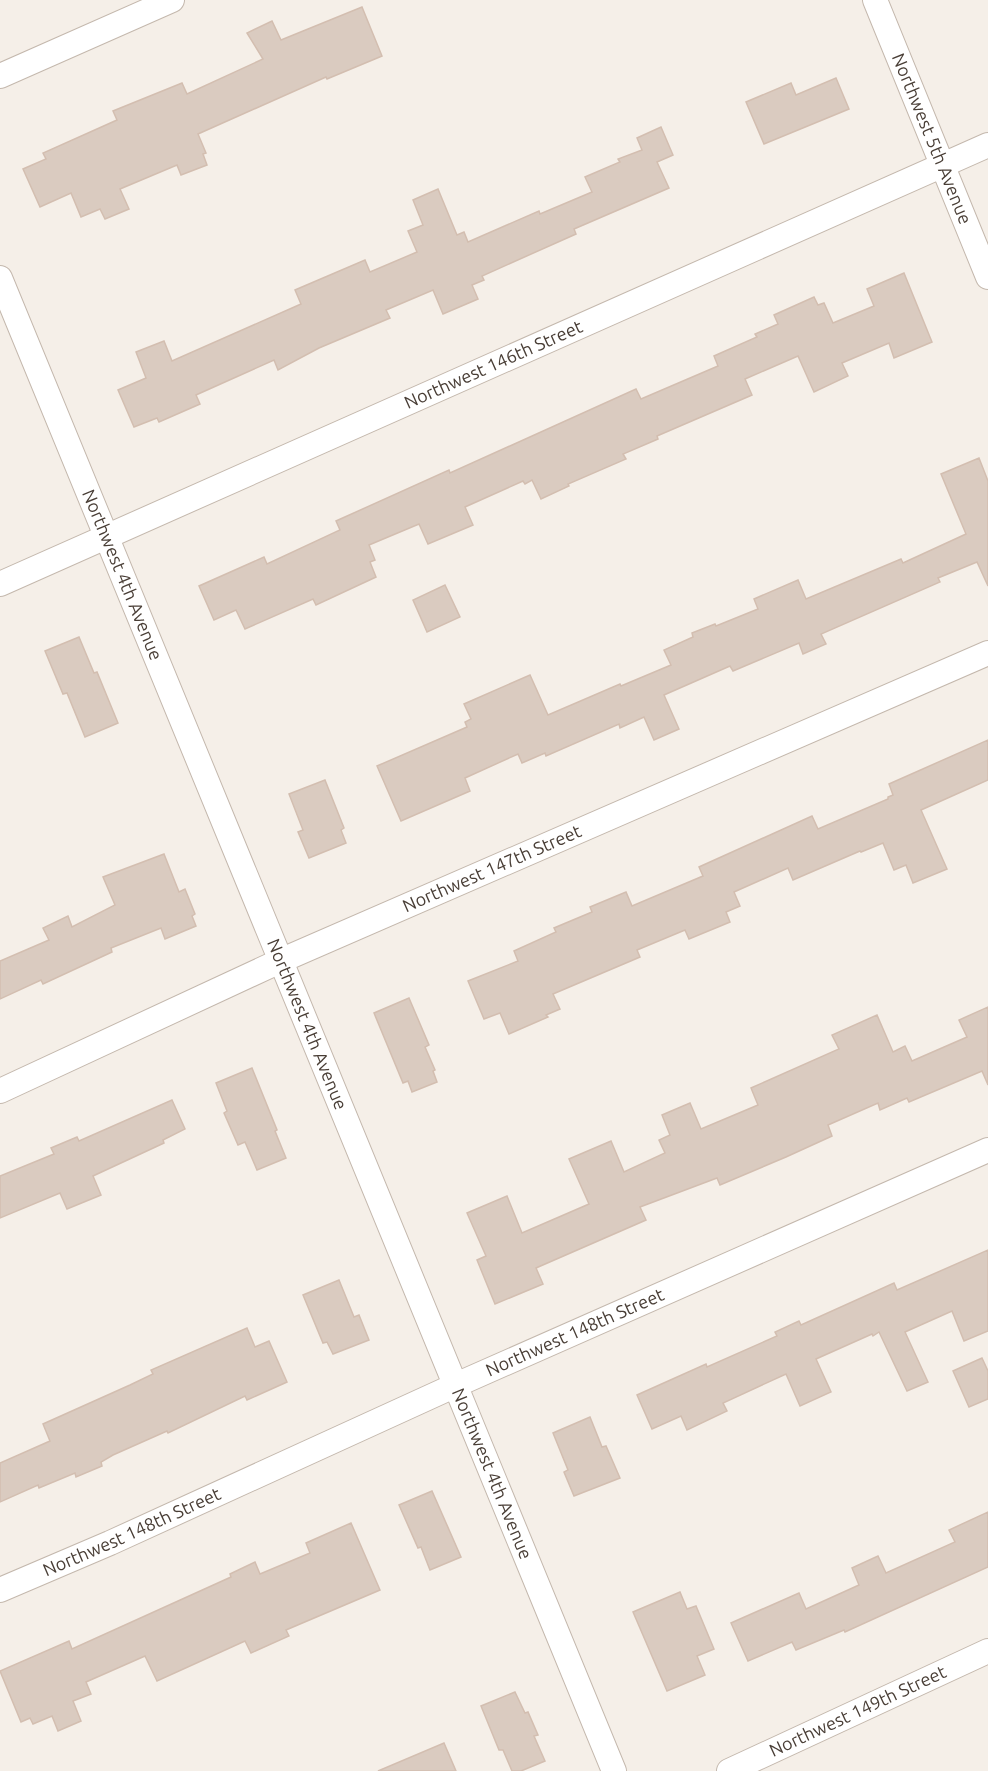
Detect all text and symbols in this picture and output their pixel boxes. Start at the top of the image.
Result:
street label: Northwest 5th Avenue [889,50,976,227]
street label: Northwest 146th Street [401,316,585,412]
street label: Northwest 4th Avenue [79,486,167,663]
street label: Northwest 147th Street [399,820,584,915]
street label: Northwest 4th Avenue [264,936,352,1112]
street label: Northwest 148th Street [482,1283,667,1380]
street label: Northwest 4th Avenue [449,1385,537,1562]
street label: Northwest 148th Street [39,1483,224,1580]
street label: Northwest 149th Street [766,1661,949,1760]

